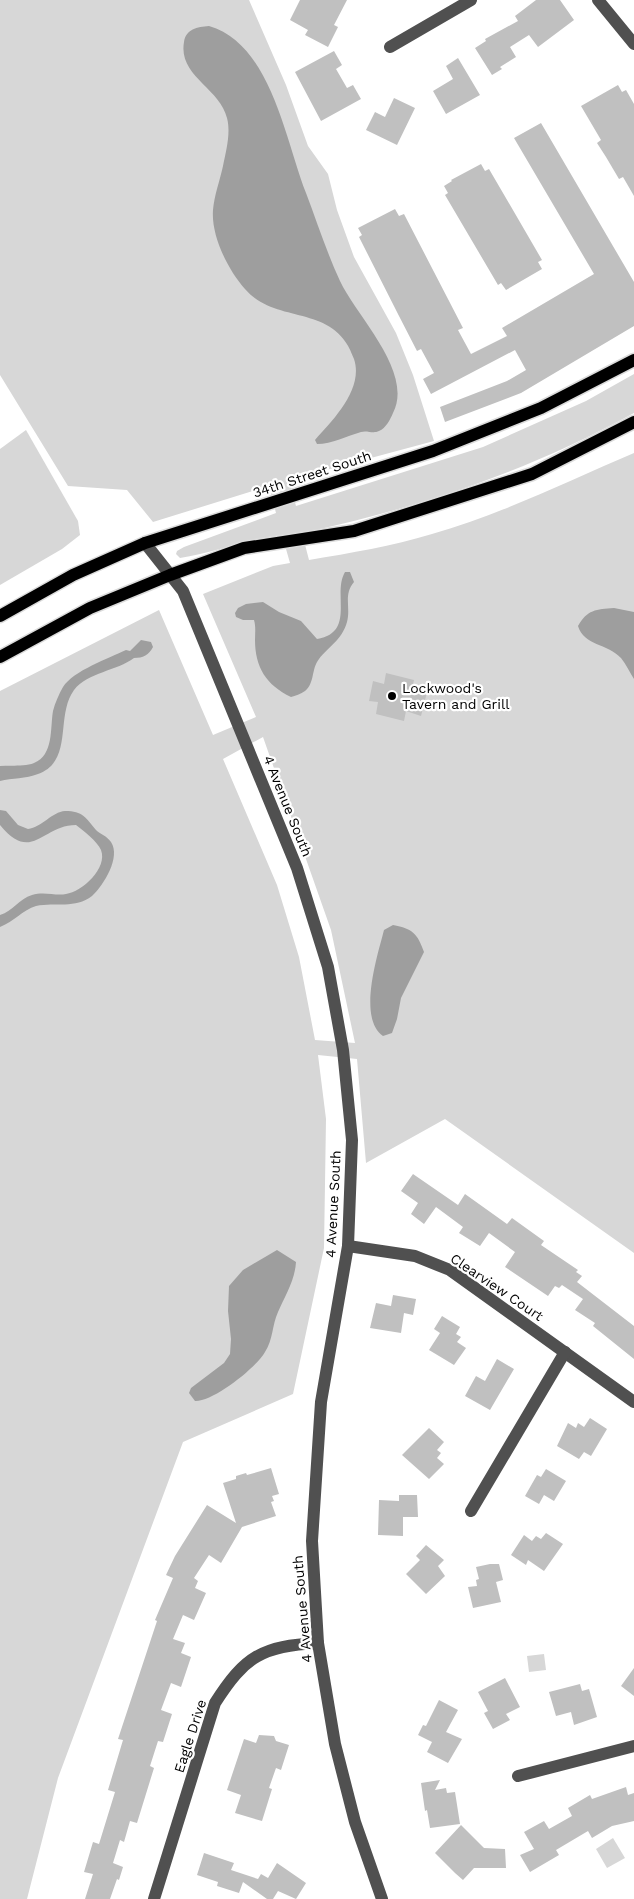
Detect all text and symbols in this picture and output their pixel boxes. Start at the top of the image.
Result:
street label: 34th Street South [251,447,373,501]
place label: Lockwood's Tavern and Grill [402,680,510,712]
marker: Lockwood's Tavern and Grill [386,690,398,702]
street label: 4 Avenue South [260,753,316,859]
street label: 4 Avenue South [322,1150,344,1258]
street label: Clearview Court [448,1250,547,1324]
street label: 4 Avenue South [289,1555,315,1663]
street label: Eagle Drive [171,1697,209,1775]

